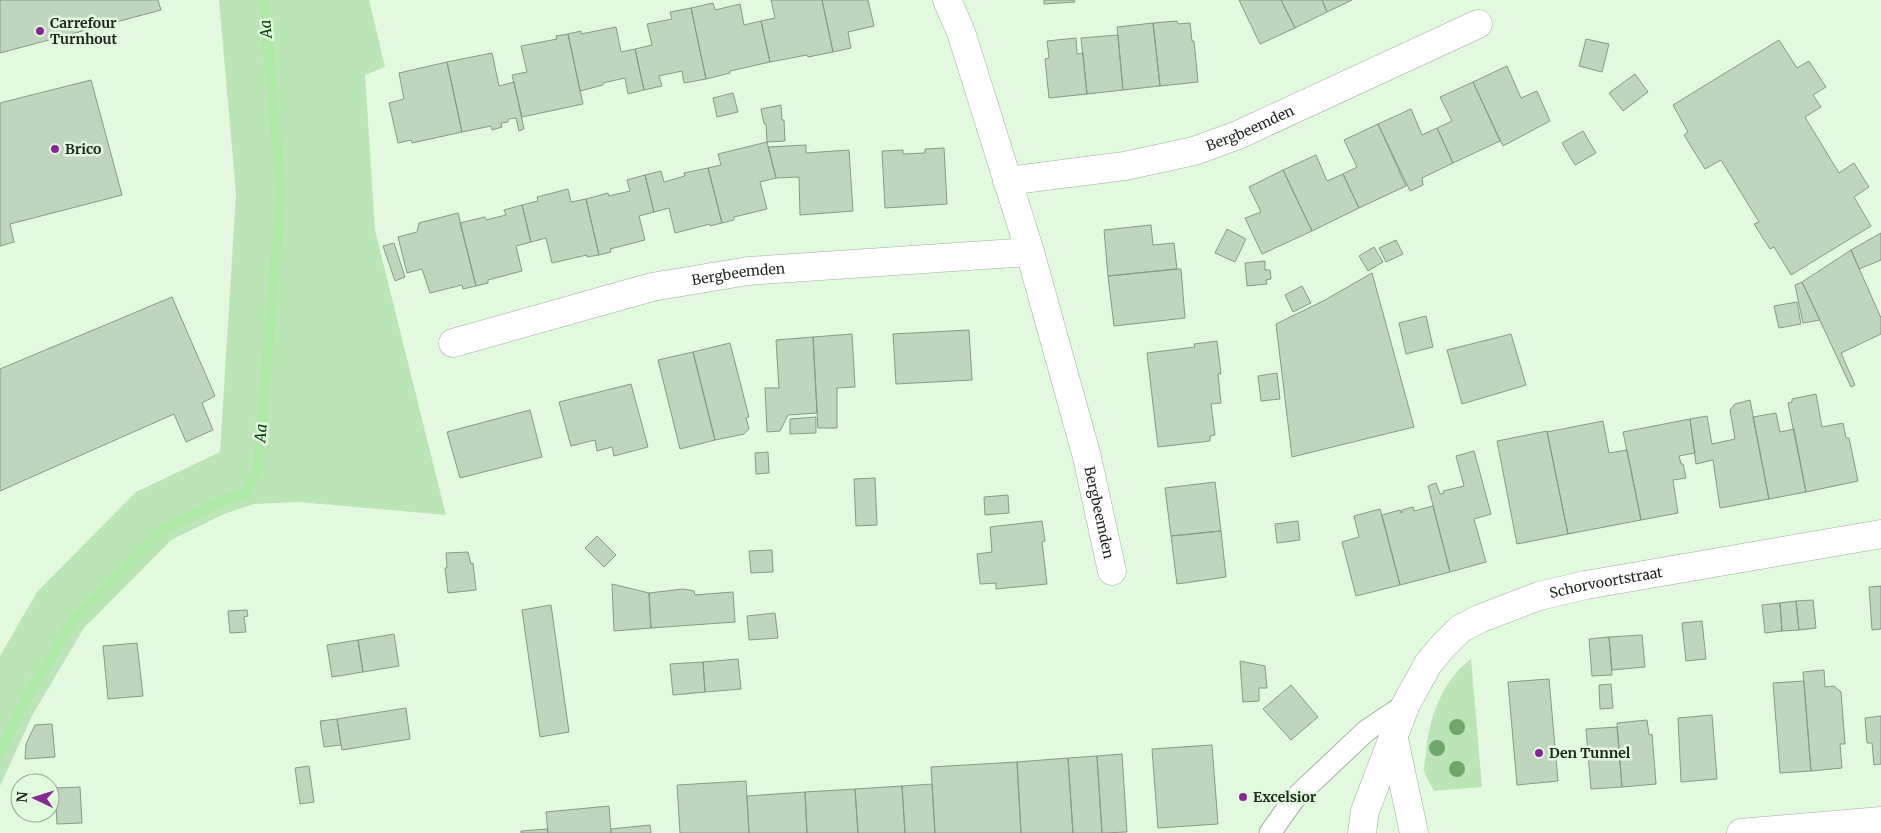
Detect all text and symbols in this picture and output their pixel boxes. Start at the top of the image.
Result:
place label: Carrefour Turnhout [50,14,117,48]
water label: Aa [255,19,276,40]
marker: Carrefour Turnhout [34,25,46,37]
street label: Bergbeemden [1203,101,1297,155]
place label: Brico [65,140,101,158]
marker: Brico [49,143,61,155]
street label: Bergbeemden [690,260,786,289]
water label: Aa [250,423,271,444]
street label: Bergbeemden [1080,464,1118,560]
street label: Schorvoortstraat [1548,563,1664,602]
place label: Den Tunnel [1549,744,1631,762]
marker: Den Tunnel [1533,747,1545,759]
north arrow [10,773,60,823]
place label: Excelsior [1253,788,1317,806]
text: N [13,791,31,803]
marker: Excelsior [1237,791,1249,803]

